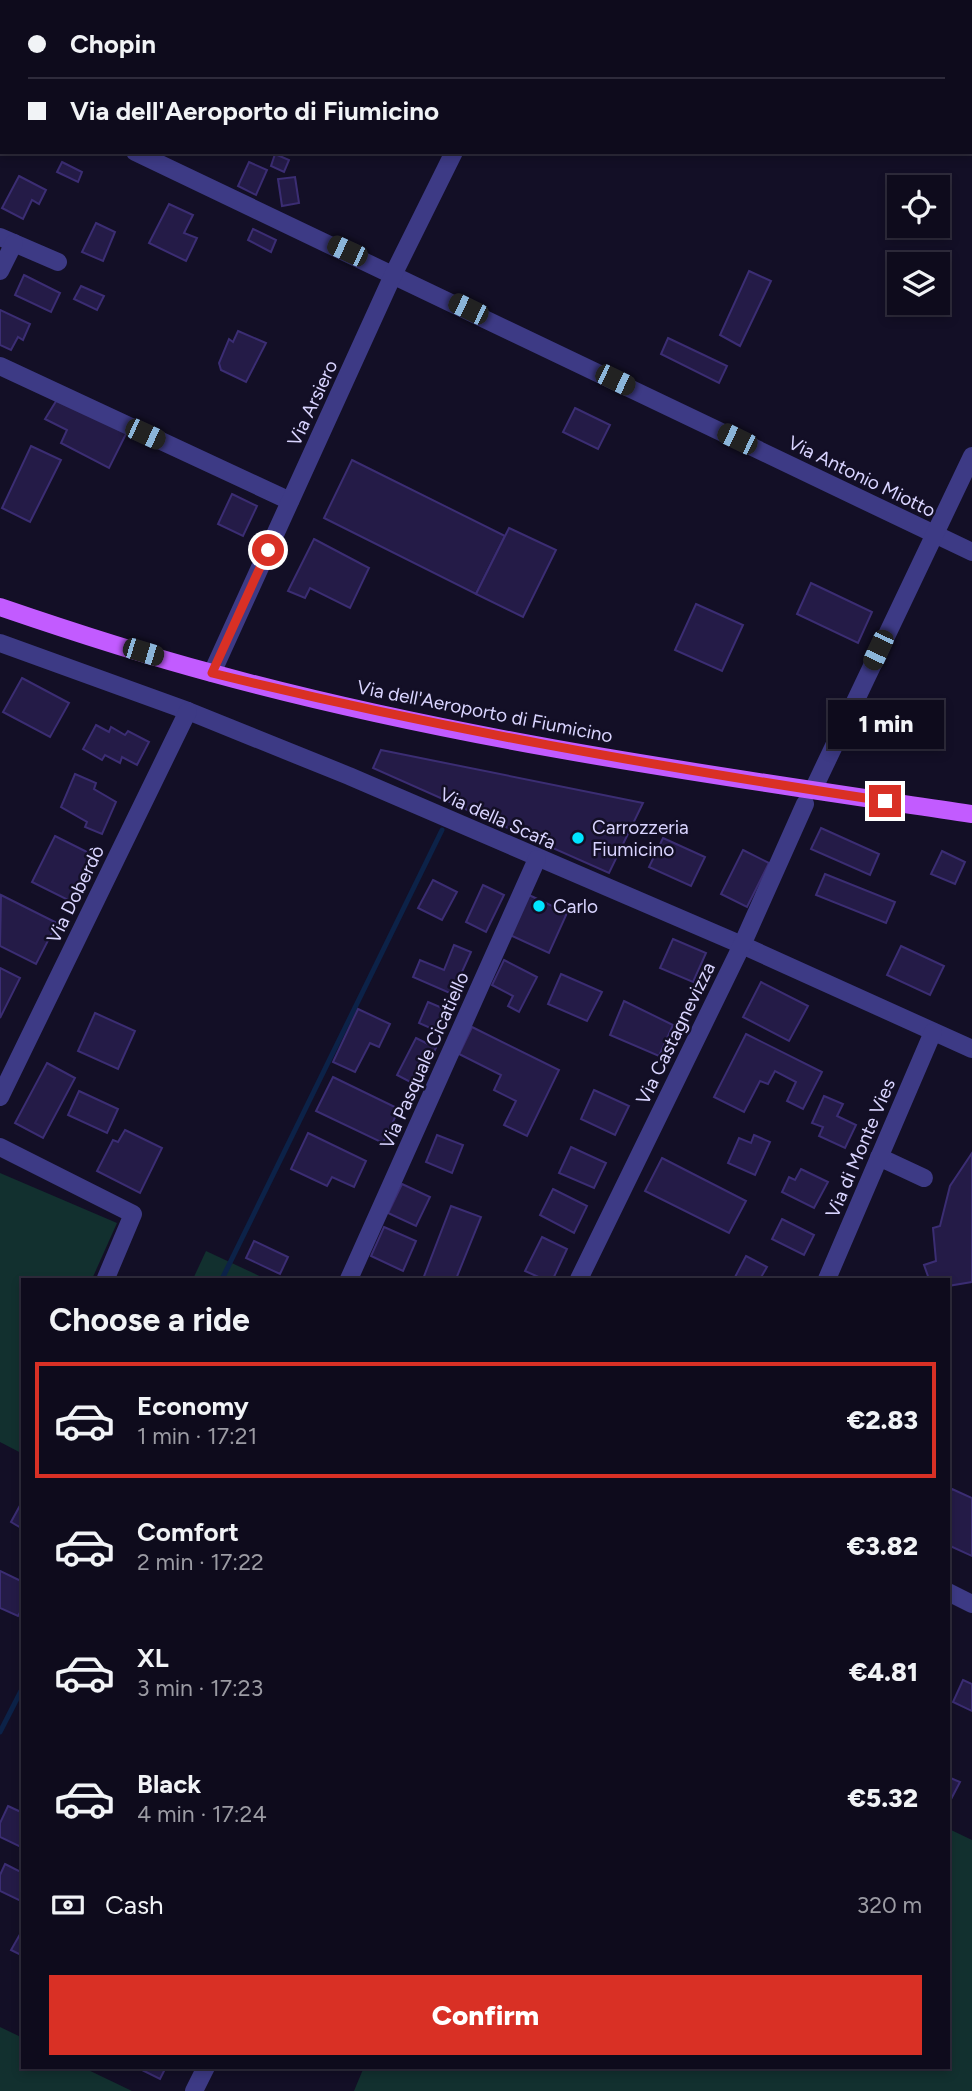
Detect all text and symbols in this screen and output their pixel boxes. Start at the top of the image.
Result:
text: Chopin [70,28,156,60]
text: Via dell'Aeroporto di Fiumicino [70,95,439,127]
map controls [887,175,950,315]
button: locate [887,175,950,238]
car [324,233,371,269]
button: layers [887,252,950,315]
car [445,290,492,328]
street label: Via Arsiero [283,357,342,450]
car [592,361,639,399]
car [122,416,169,452]
car [714,420,761,458]
street label: Via Antonio Miotto [784,431,939,522]
route start [252,534,284,566]
car [860,627,897,673]
car [120,636,167,668]
street label: Via dell'Aeroporto di Fiumicino [355,675,615,748]
callout: 1 min [827,700,943,748]
text: 1 min [859,710,913,738]
street label: Via della Scafa [436,783,559,854]
route end [869,785,901,817]
place label: Carrozzeria Fiumicino [592,816,689,861]
marker: Carrozzeria Fiumicino [570,830,586,846]
street label: Via Doberdò [42,841,109,947]
place label: Carlo [553,895,598,918]
marker: Carlo [531,898,547,914]
street label: Via Castagnevizza [631,958,720,1108]
street label: Via Pasquale Cicatiello [375,968,474,1152]
street label: Via di Monte Vies [821,1075,900,1221]
text: Choose a ride [49,1301,250,1339]
icon: car [53,1389,116,1452]
text: Economy [137,1390,249,1422]
text: €2.83 [847,1404,918,1436]
text: 1 min · 17:21 [137,1422,257,1450]
icon: car [53,1515,116,1578]
text: Comfort [137,1516,239,1548]
text: €3.82 [847,1530,918,1562]
text: 2 min · 17:22 [137,1548,264,1576]
icon: car [53,1641,116,1704]
text: XL [137,1642,169,1674]
text: €4.81 [849,1656,918,1688]
text: 3 min · 17:23 [137,1674,263,1702]
icon: car [53,1767,116,1830]
text: Black [137,1768,201,1800]
text: €5.32 [848,1782,918,1814]
text: 4 min · 17:24 [137,1800,267,1828]
icon: cash [49,1886,87,1924]
text: Cash [105,1889,164,1921]
text: 320 m [857,1891,922,1919]
button: Confirm [49,1975,922,2055]

